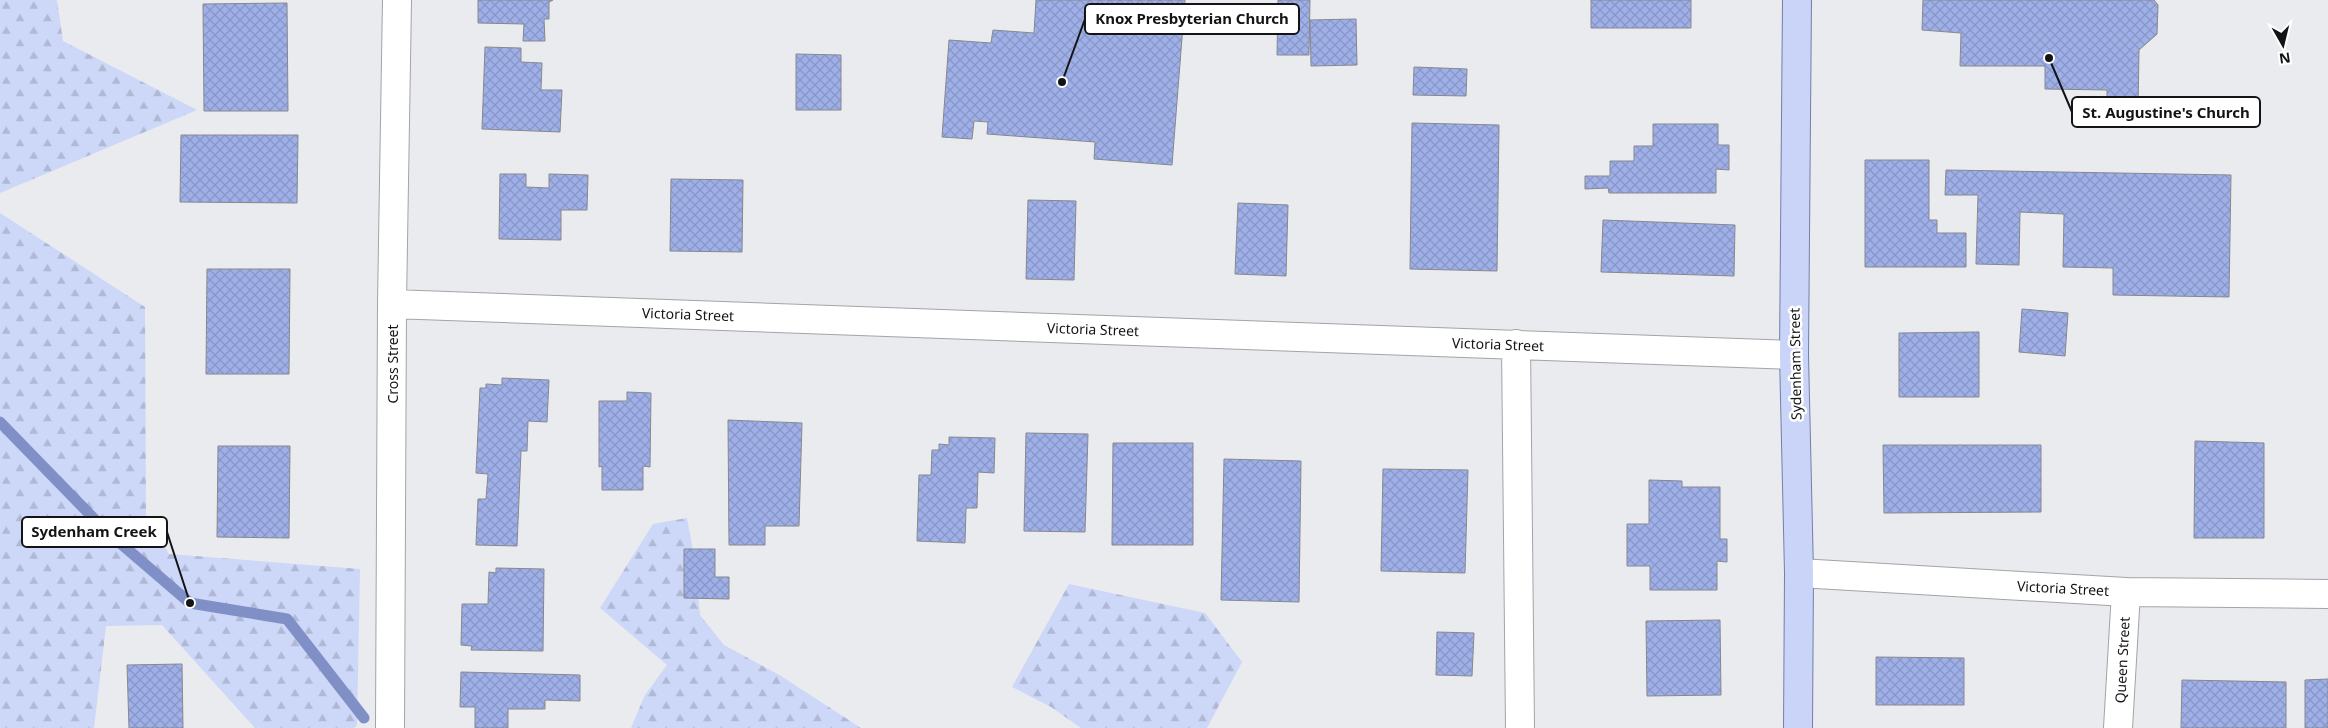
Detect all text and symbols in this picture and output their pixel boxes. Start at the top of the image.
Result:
callout: Knox Presbyterian Church [1085,4,1299,34]
text: Knox Presbyterian Church [1095,8,1289,28]
north arrow [2258,20,2308,70]
text: N [2278,48,2292,69]
callout: St. Augustine's Church [2072,97,2260,127]
text: St. Augustine's Church [2082,102,2250,122]
street label: Victoria Street [642,303,734,325]
street label: Sydenham Street [1785,308,1805,420]
street label: Victoria Street [1047,318,1139,340]
street label: Cross Street [383,325,402,403]
street label: Victoria Street [1452,333,1544,355]
callout: Sydenham Creek [22,517,167,547]
text: Sydenham Creek [31,521,157,541]
street label: Victoria Street [2016,576,2110,600]
street label: Queen Street [2110,616,2134,704]

